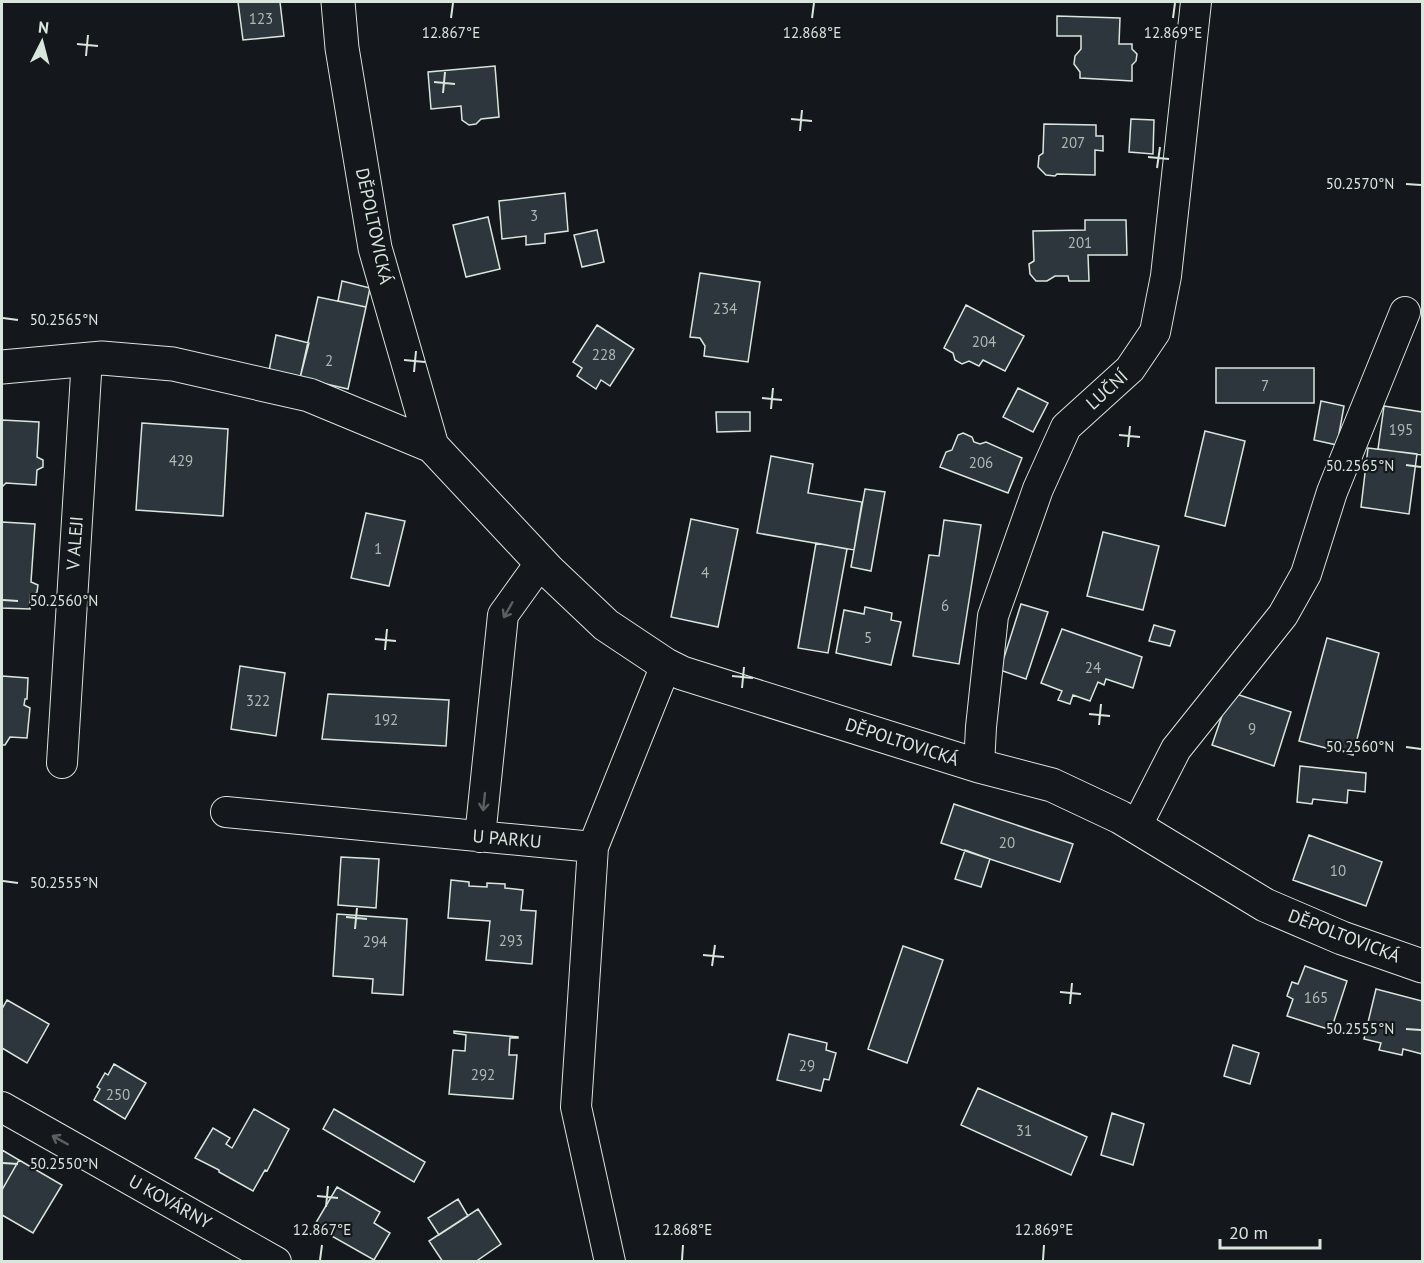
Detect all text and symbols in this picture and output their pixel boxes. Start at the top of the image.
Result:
house number: 123 [249,9,273,28]
north arrow [12,12,72,72]
text: N [37,17,50,38]
text: 12.867°E [422,23,480,42]
text: 12.868°E [783,23,841,42]
text: 12.869°E [1144,23,1202,42]
house number: 207 [1061,133,1085,152]
street label: DĚPOLTOVICKÁ [351,166,398,287]
text: 50.2570°N [1326,174,1394,193]
house number: 3 [530,206,538,225]
house number: 201 [1068,233,1092,252]
house number: 234 [713,299,737,318]
text: 50.2565°N [30,310,98,329]
house number: 204 [972,332,996,351]
house number: 228 [592,345,616,364]
house number: 2 [325,351,333,370]
street label: LUČNÍ [1081,364,1133,414]
house number: 7 [1261,376,1269,395]
house number: 195 [1389,420,1413,439]
house number: 429 [169,451,193,470]
house number: 206 [969,453,993,472]
text: 50.2565°N [1326,456,1394,475]
street label: V ALEJI [61,515,88,572]
house number: 1 [374,539,382,558]
house number: 4 [701,563,709,582]
text: 50.2560°N [30,591,98,610]
house number: 6 [941,596,949,615]
one-way arrow [501,601,513,618]
house number: 5 [864,628,872,647]
house number: 24 [1085,658,1101,677]
house number: 322 [246,691,270,710]
house number: 192 [374,710,398,729]
street label: DĚPOLTOVICKÁ [842,712,962,771]
house number: 9 [1248,719,1256,738]
text: 50.2560°N [1326,737,1394,756]
one-way arrow [478,792,489,812]
street label: U PARKU [471,824,543,853]
house number: 20 [999,833,1015,852]
house number: 10 [1330,861,1346,880]
text: 50.2555°N [30,873,98,892]
street label: DĚPOLTOVICKÁ [1285,904,1404,968]
house number: 293 [499,931,523,950]
house number: 294 [363,932,387,951]
house number: 165 [1304,988,1328,1007]
text: 50.2555°N [1326,1019,1394,1038]
house number: 29 [799,1056,815,1075]
house number: 292 [471,1065,495,1084]
house number: 250 [106,1085,130,1104]
house number: 31 [1016,1121,1032,1140]
one-way arrow [52,1134,69,1146]
text: 50.2550°N [30,1154,98,1173]
street label: U KOVÁRNY [125,1169,216,1234]
scale bar [1220,1212,1320,1250]
text: 12.867°E [293,1220,351,1239]
text: 12.868°E [654,1220,712,1239]
text: 12.869°E [1015,1220,1073,1239]
text: 20 m [1229,1221,1268,1244]

